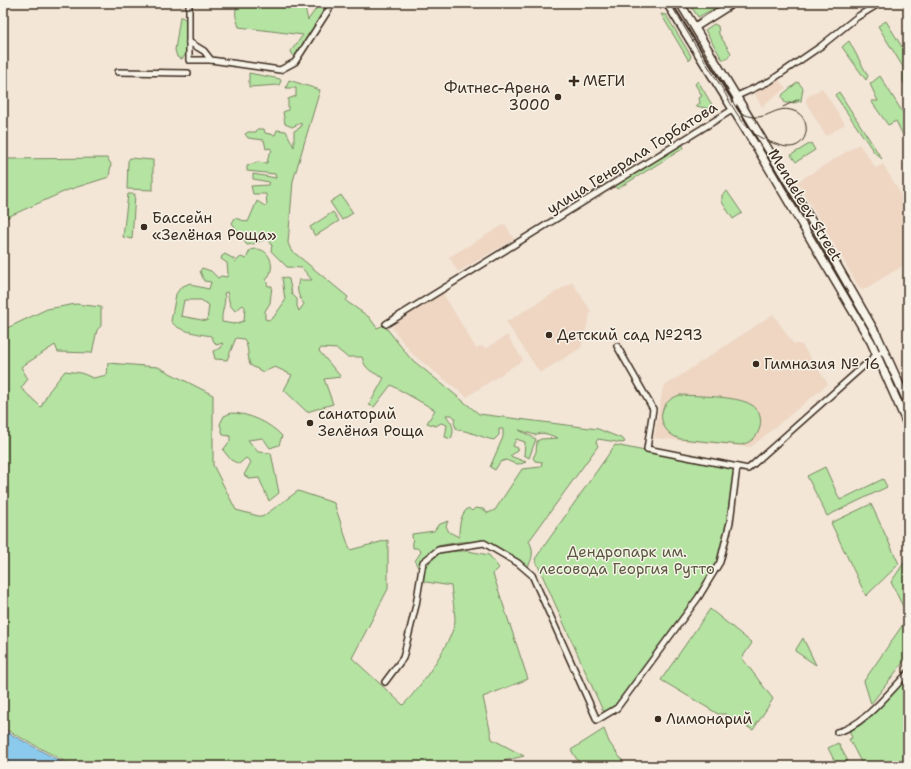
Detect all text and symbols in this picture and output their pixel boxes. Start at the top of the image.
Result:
place label: МЕГИ [583,71,625,91]
marker: МЕГИ [568,75,580,87]
place label: Фитнес-Арена 3000 [444,78,551,115]
marker: Фитнес-Арена 3000 [553,92,563,102]
street label: улица Генерала Горбатова [543,97,722,219]
street label: Mendeleev Street [763,145,847,265]
place label: Бассейн «Зелёная Роща» [152,208,277,245]
marker: Бассейн «Зелёная Роща» [139,222,149,232]
place label: Детский сад №293 [557,325,703,345]
marker: Детский сад №293 [544,330,554,340]
place label: Гимназия № 16 [764,354,880,374]
marker: Гимназия № 16 [751,359,761,369]
place label: санаторий Зелёная Роща [318,404,424,441]
marker: санаторий Зелёная Роща [305,418,315,428]
park label: Дендропарк им. лесовода Георгия Рутто [539,542,715,579]
place label: Лимонарий [666,709,752,729]
marker: Лимонарий [653,714,663,724]

